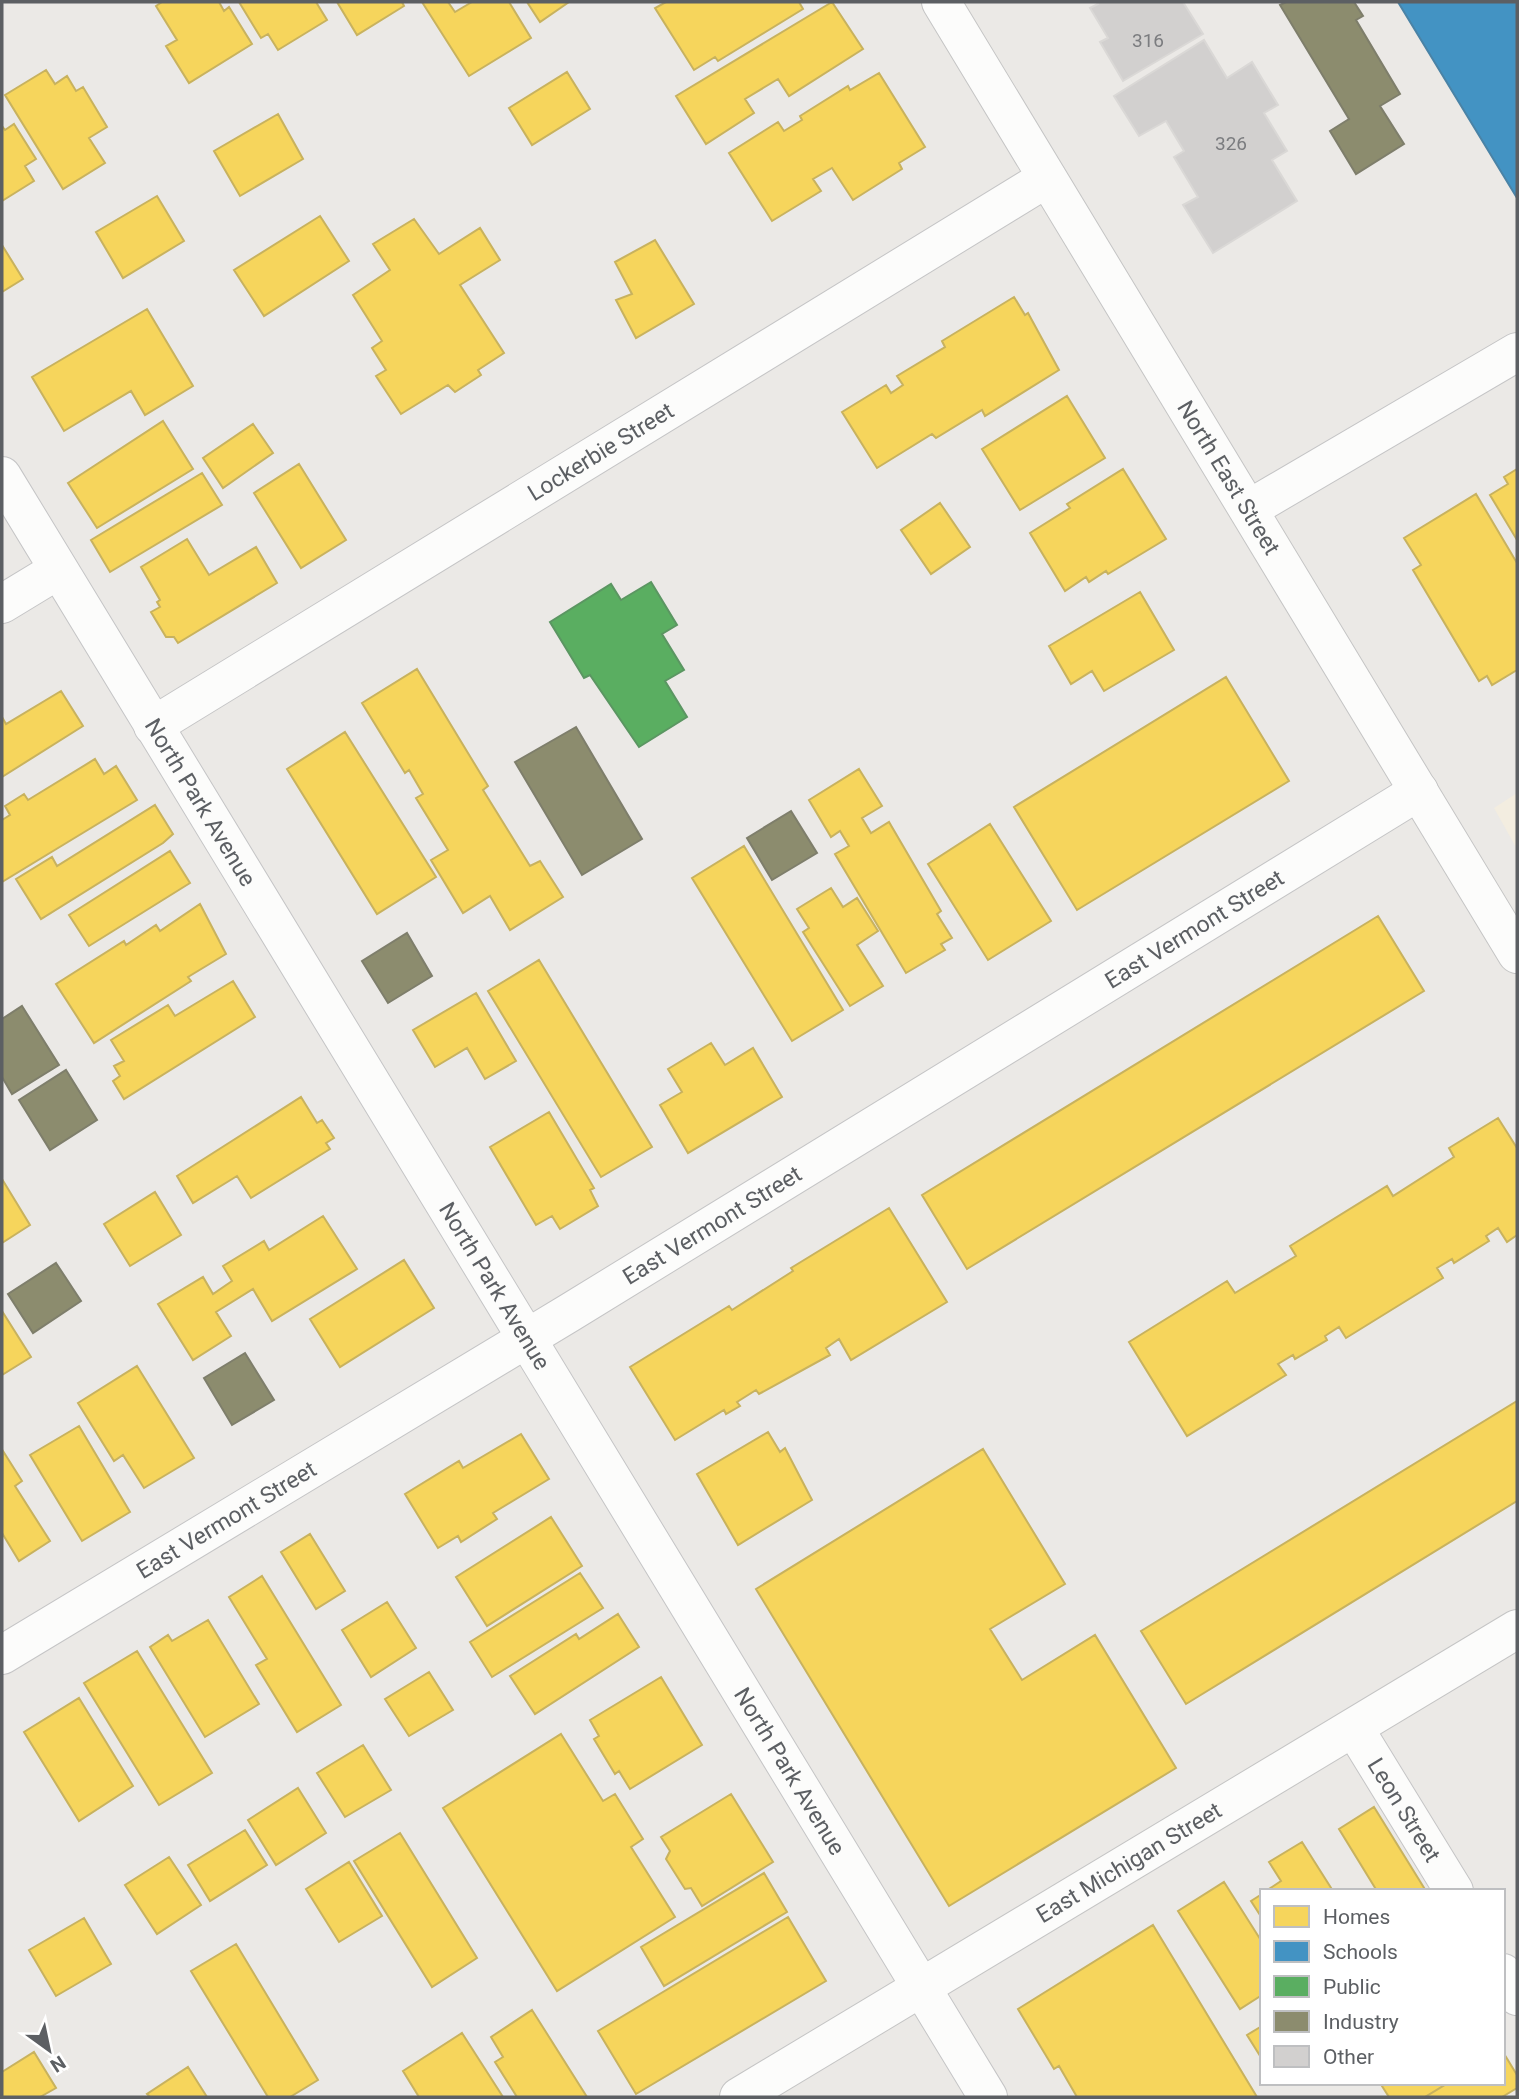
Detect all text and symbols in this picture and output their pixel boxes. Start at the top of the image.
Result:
house number: 316 [1132,29,1164,52]
house number: 326 [1215,132,1247,155]
street label: North East Street [1172,396,1286,560]
street label: Lockerbie Street [523,397,678,507]
street label: North Park Avenue [139,714,262,891]
street label: East Vermont Street [1100,864,1289,994]
street label: East Vermont Street [618,1160,806,1290]
street label: North Park Avenue [433,1197,556,1375]
street label: East Vermont Street [132,1455,321,1584]
street label: North Park Avenue [729,1683,851,1860]
street label: Leon Street [1362,1753,1446,1867]
street label: East Michigan Street [1031,1796,1226,1928]
legend [1260,1889,1505,2085]
text: Homes [1323,1905,1390,1929]
text: Schools [1323,1940,1398,1964]
text: Public [1323,1975,1381,1999]
text: Industry [1323,2010,1399,2034]
north arrow [14,2015,84,2085]
text: Other [1323,2045,1374,2069]
text: N [46,2051,70,2077]

